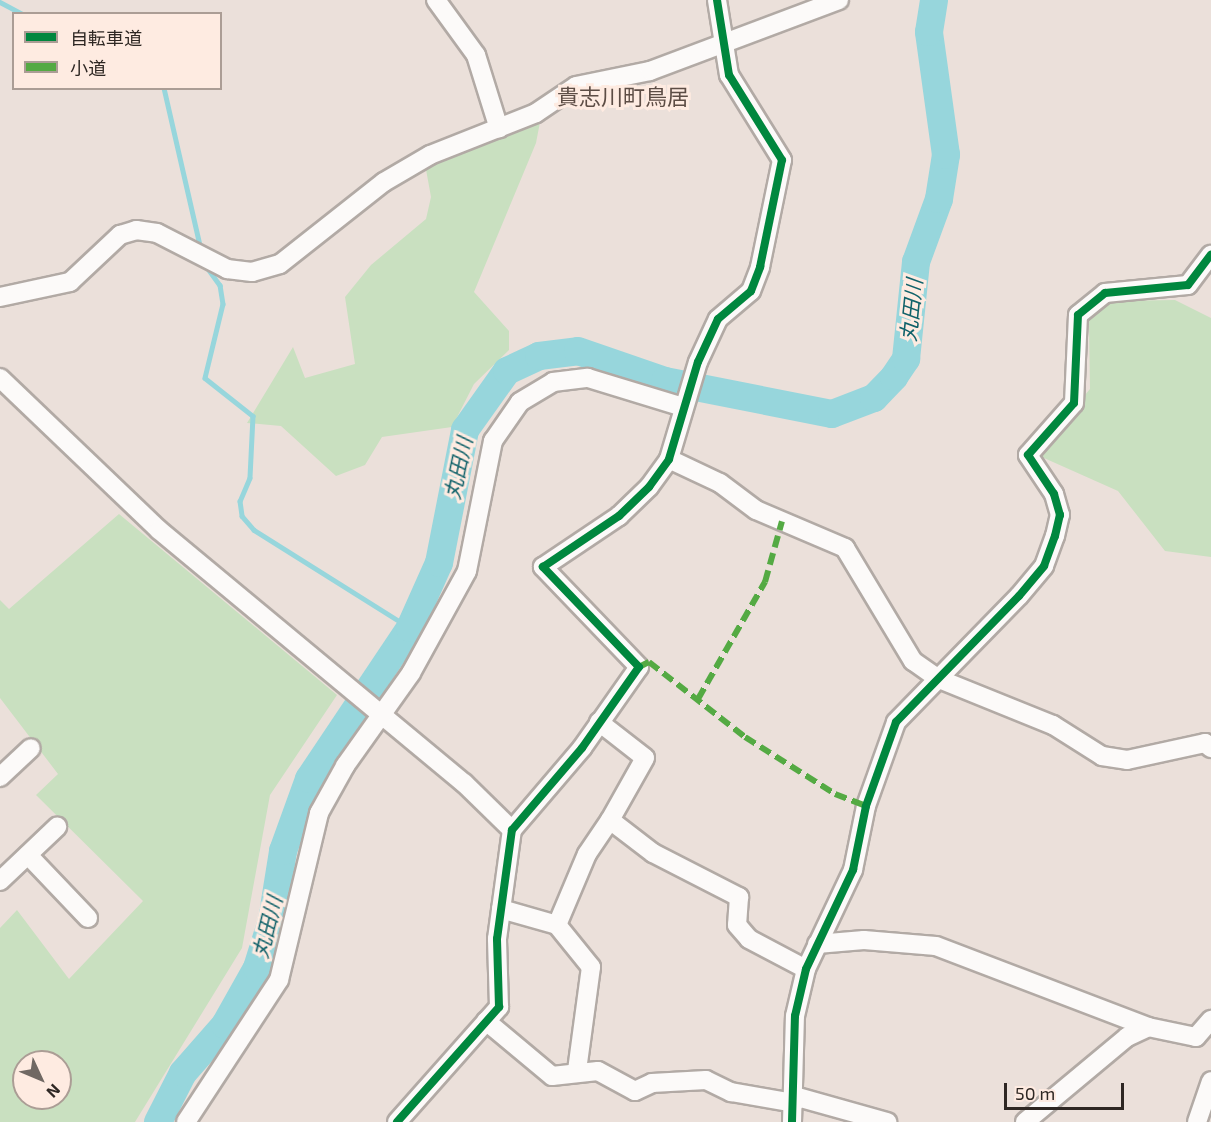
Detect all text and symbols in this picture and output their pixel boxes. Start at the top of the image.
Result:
legend [12,12,222,90]
text: 自転車道 [70,27,142,49]
text: 小道 [70,57,106,79]
district label: 貴志川町鳥居 [557,84,689,110]
water label: 丸田川 [895,277,927,343]
water label: 丸田川 [439,435,477,501]
water label: 丸田川 [247,893,287,961]
north arrow [12,1050,72,1110]
scale bar [1007,1071,1127,1109]
text: N [43,1081,65,1102]
text: 50 m [1015,1082,1055,1104]

